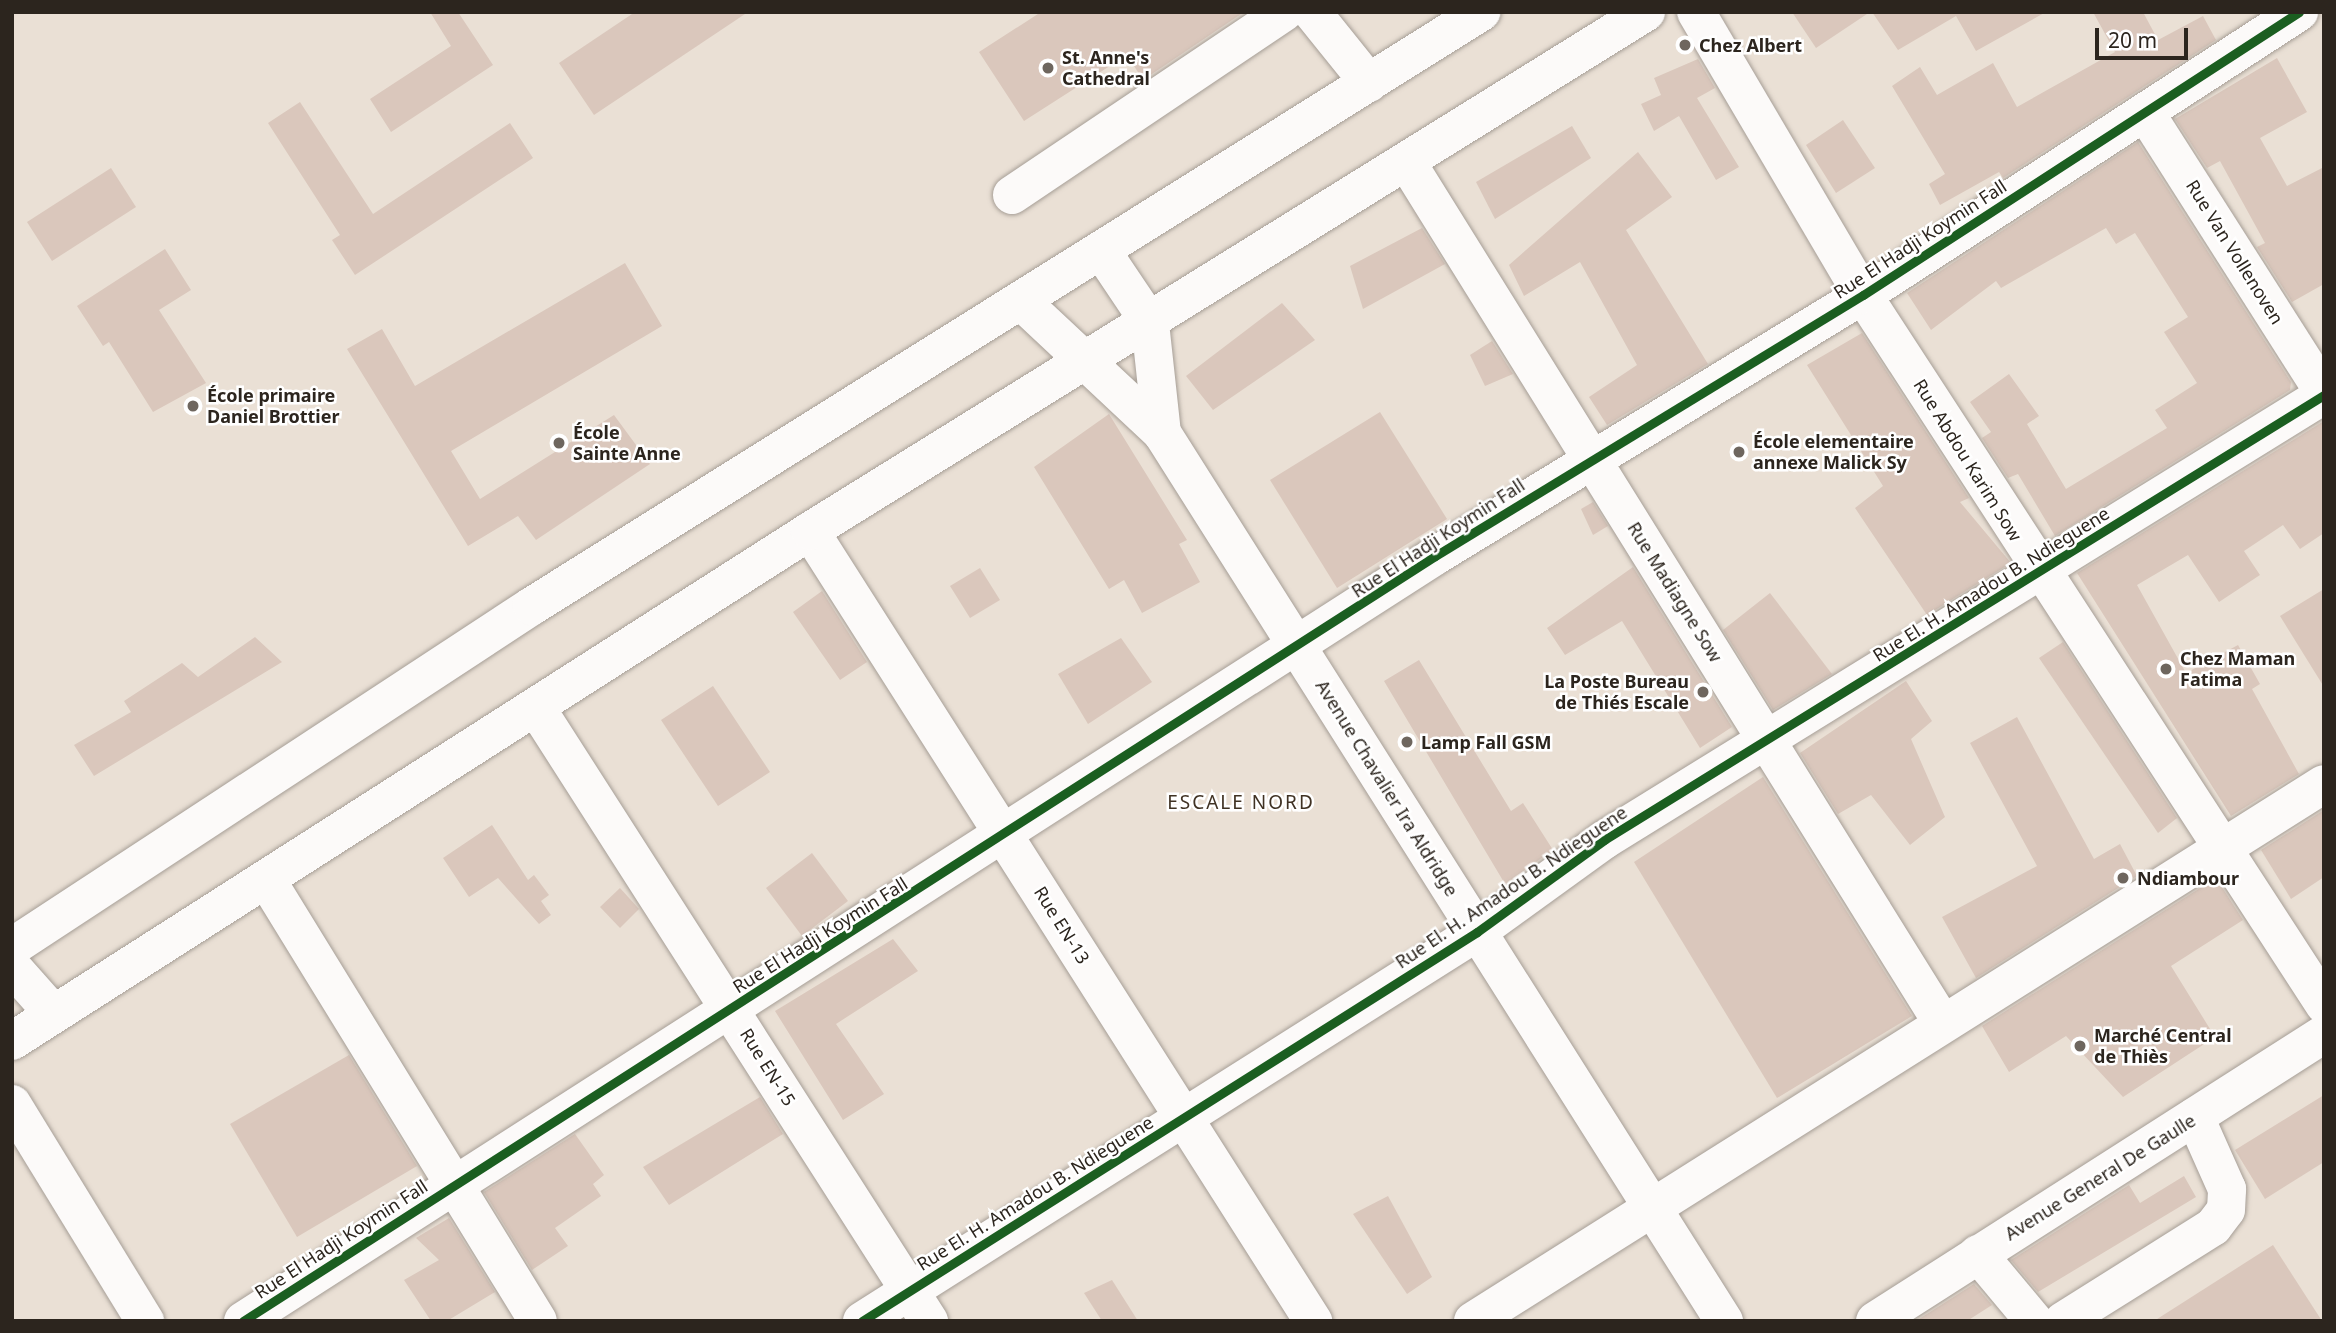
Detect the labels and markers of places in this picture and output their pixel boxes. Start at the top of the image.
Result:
place label: Chez Albert [1699,34,1802,56]
marker: Chez Albert [1677,37,1693,53]
place label: St. Anne's Cathedral [1062,47,1150,90]
marker: St. Anne's Cathedral [1040,60,1056,76]
place label: École primaire Daniel Brottier [207,385,340,428]
marker: École primaire Daniel Brottier [185,398,201,414]
place label: École Sainte Anne [573,422,681,464]
place label: École elementaire annexe Malick Sy [1753,431,1914,474]
marker: École Sainte Anne [551,435,567,451]
marker: École elementaire annexe Malick Sy [1731,444,1747,460]
place label: Chez Maman Fatima [2180,648,2295,690]
marker: Chez Maman Fatima [2158,661,2174,677]
place label: La Poste Bureau de Thiés Escale [1544,671,1689,714]
marker: La Poste Bureau de Thiés Escale [1695,684,1711,700]
place label: Lamp Fall GSM [1421,731,1551,753]
marker: Lamp Fall GSM [1399,734,1415,750]
place label: Ndiambour [2137,867,2239,889]
marker: Ndiambour [2115,870,2131,886]
place label: Marché Central de Thiès [2094,1025,2232,1068]
marker: Marché Central de Thiès [2072,1038,2088,1054]

